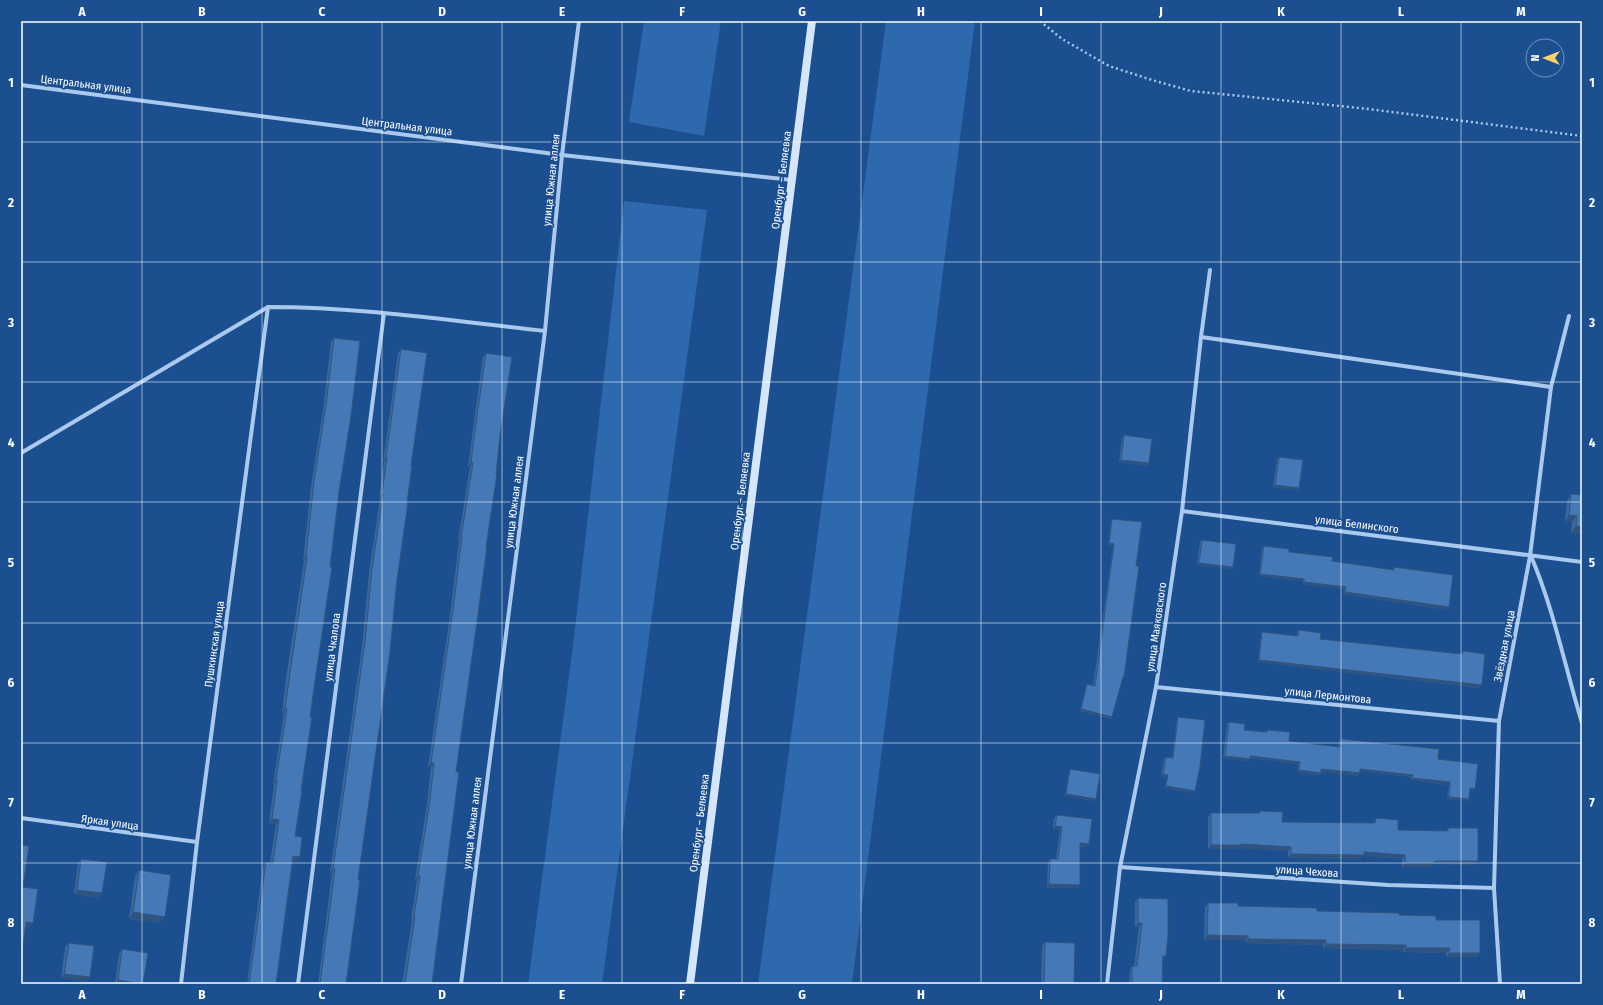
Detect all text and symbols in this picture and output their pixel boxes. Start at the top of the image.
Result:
text: A [77,4,86,19]
text: B [198,4,206,19]
text: C [319,4,326,19]
text: D [438,4,446,19]
text: E [559,4,565,19]
text: F [679,4,685,19]
text: G [798,4,806,19]
text: H [917,4,925,19]
text: I [1039,4,1043,19]
text: J [1158,4,1163,19]
text: K [1277,4,1285,19]
text: L [1398,4,1404,19]
text: M [1516,4,1526,19]
north arrow [1525,38,1565,78]
text: N [1529,55,1542,61]
street label: Центральная улица [40,72,132,97]
text: 1 [8,75,14,90]
text: 1 [1589,75,1595,90]
street label: Центральная улица [361,114,453,139]
street label: Оренбург – Беляевка [769,130,794,230]
street label: улица Южная аллея [540,133,563,227]
text: 2 [7,195,14,210]
text: 2 [1588,195,1595,210]
text: 3 [7,315,14,330]
text: 3 [1588,315,1595,330]
text: 4 [8,435,15,450]
text: 4 [1589,435,1596,450]
street label: Оренбург – Беляевка [728,451,753,551]
street label: улица Южная аллея [502,455,527,549]
street label: улица Белинского [1314,513,1400,536]
text: 5 [8,555,14,570]
text: 5 [1589,555,1595,570]
street label: улица Маяковского [1144,581,1169,673]
street label: Пушкинская улица [202,600,227,688]
street label: Звёздная улица [1491,609,1518,683]
street label: улица Чкалова [322,612,343,682]
text: 6 [8,675,15,690]
text: 6 [1589,675,1596,690]
street label: улица Лермонтова [1284,684,1372,707]
street label: Оренбург – Беляевка [687,773,712,873]
street label: улица Южная аллея [460,776,485,870]
text: 7 [8,795,14,810]
text: 7 [1589,795,1595,810]
street label: Яркая улица [80,812,139,833]
street label: улица Чехова [1275,863,1339,880]
text: 8 [8,915,15,930]
text: 8 [1589,915,1596,930]
text: A [77,987,86,1002]
text: B [198,987,206,1002]
text: C [319,987,326,1002]
text: D [438,987,446,1002]
text: E [559,987,565,1002]
text: F [679,987,685,1002]
text: G [798,987,806,1002]
text: H [917,987,925,1002]
text: I [1039,987,1043,1002]
text: J [1158,987,1163,1002]
text: K [1277,987,1285,1002]
text: L [1398,987,1404,1002]
text: M [1516,987,1526,1002]

